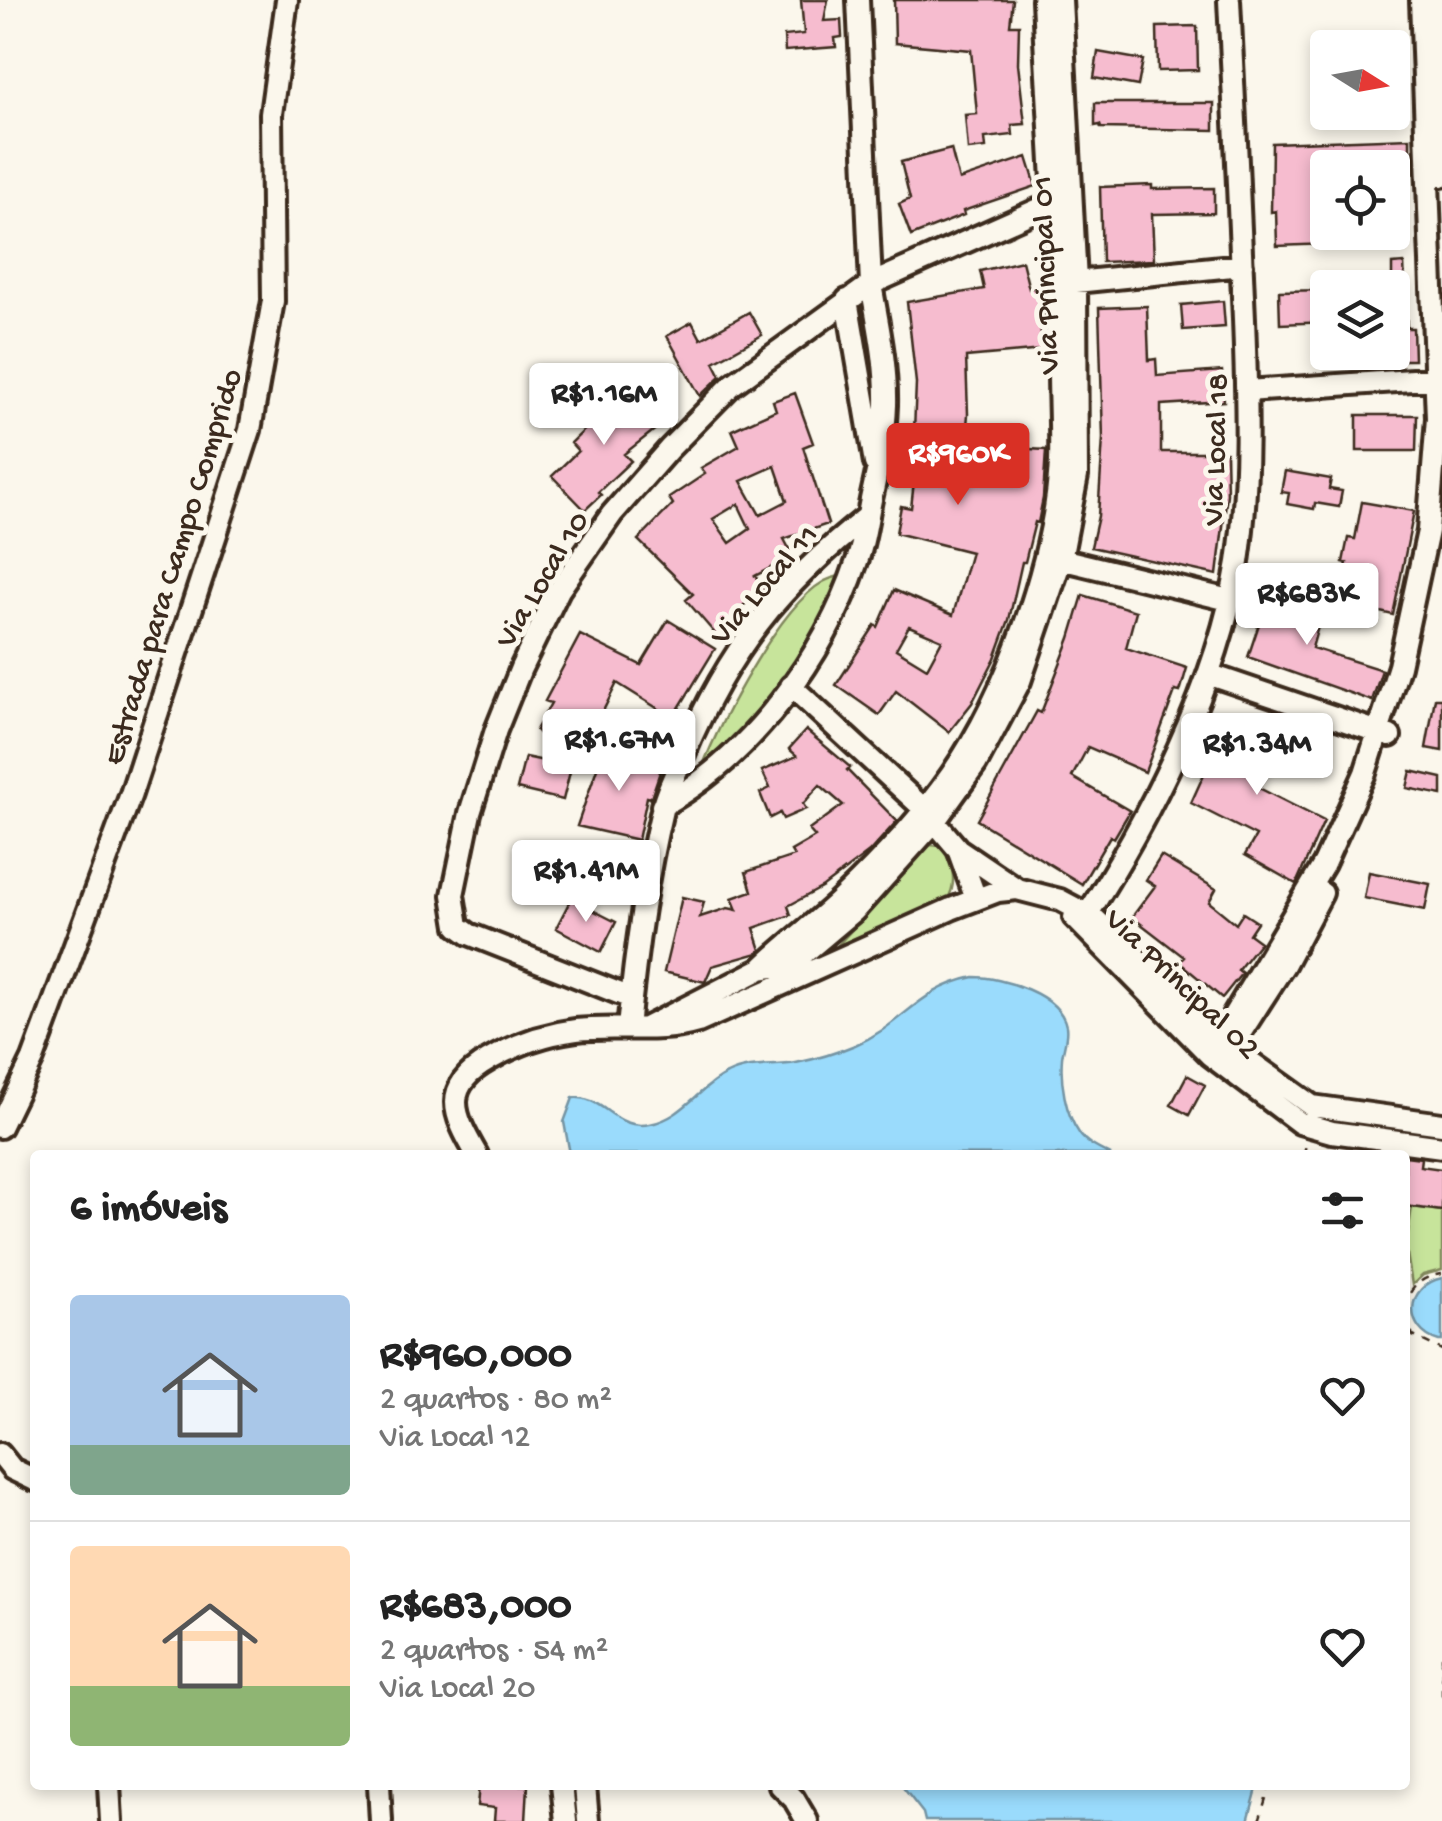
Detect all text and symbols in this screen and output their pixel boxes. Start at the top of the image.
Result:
north arrow [1310,30,1410,130]
map controls [1310,30,1410,370]
button: locate [1310,150,1410,250]
street label: Via Principal 01 [1026,175,1070,376]
button: layers [1310,270,1410,370]
pin: R$1.16M [512,363,696,448]
street label: Estrada para Campo Comprido [96,365,253,770]
street label: Via Local 18 [1196,372,1240,527]
text: R$1.16M [551,376,657,414]
pin: R$960K [877,423,1039,508]
text: R$960K [908,436,1008,474]
street label: Via Local 10 [488,505,600,657]
street label: Via Local 11 [702,518,829,655]
pin: R$683K [1226,563,1388,648]
text: R$683K [1257,576,1357,614]
pin: R$1.67M [527,709,711,794]
pin: R$1.34M [1165,713,1349,798]
text: R$1.67M [564,722,674,760]
text: R$1.34M [1203,726,1311,764]
pin: R$1.41M [494,840,678,925]
text: R$1.41M [534,853,638,891]
street label: Via Principal 02 [1094,901,1266,1069]
icon: filters [1315,1183,1370,1238]
text: 6 imóveis [70,1186,227,1235]
text: R$960,000 [380,1333,572,1382]
icon: home [150,1335,270,1455]
icon: heart [1315,1368,1370,1423]
text: 2 quartos · 80 m² [380,1382,612,1420]
text: Via Local 12 [380,1420,530,1458]
text: R$683,000 [380,1584,572,1633]
icon: home [150,1586,270,1706]
icon: heart [1315,1619,1370,1674]
text: 2 quartos · 54 m² [380,1633,608,1671]
text: Via Local 20 [380,1671,536,1709]

